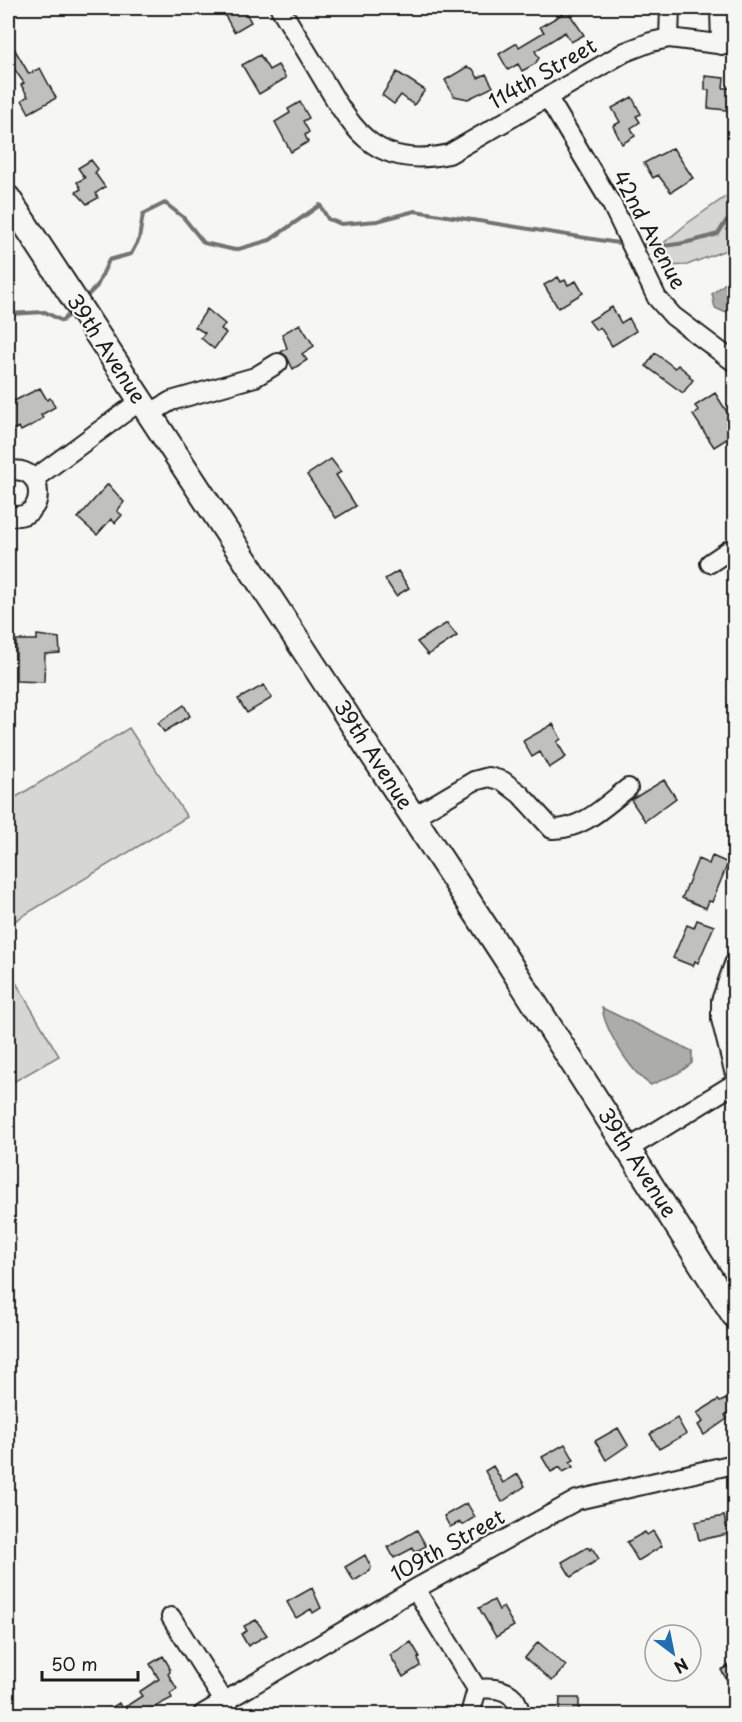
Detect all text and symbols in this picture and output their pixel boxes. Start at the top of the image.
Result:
street label: 114th Street [482,28,602,116]
street label: 42nd Avenue [606,164,696,294]
street label: 39th Avenue [60,287,155,409]
street label: 39th Avenue [327,693,422,815]
street label: 39th Avenue [591,1101,686,1223]
street label: 109th Street [384,1500,510,1589]
north arrow [643,1623,703,1683]
scale bar [42,1644,138,1682]
text: 50 m [51,1650,98,1677]
text: N [670,1653,693,1680]

